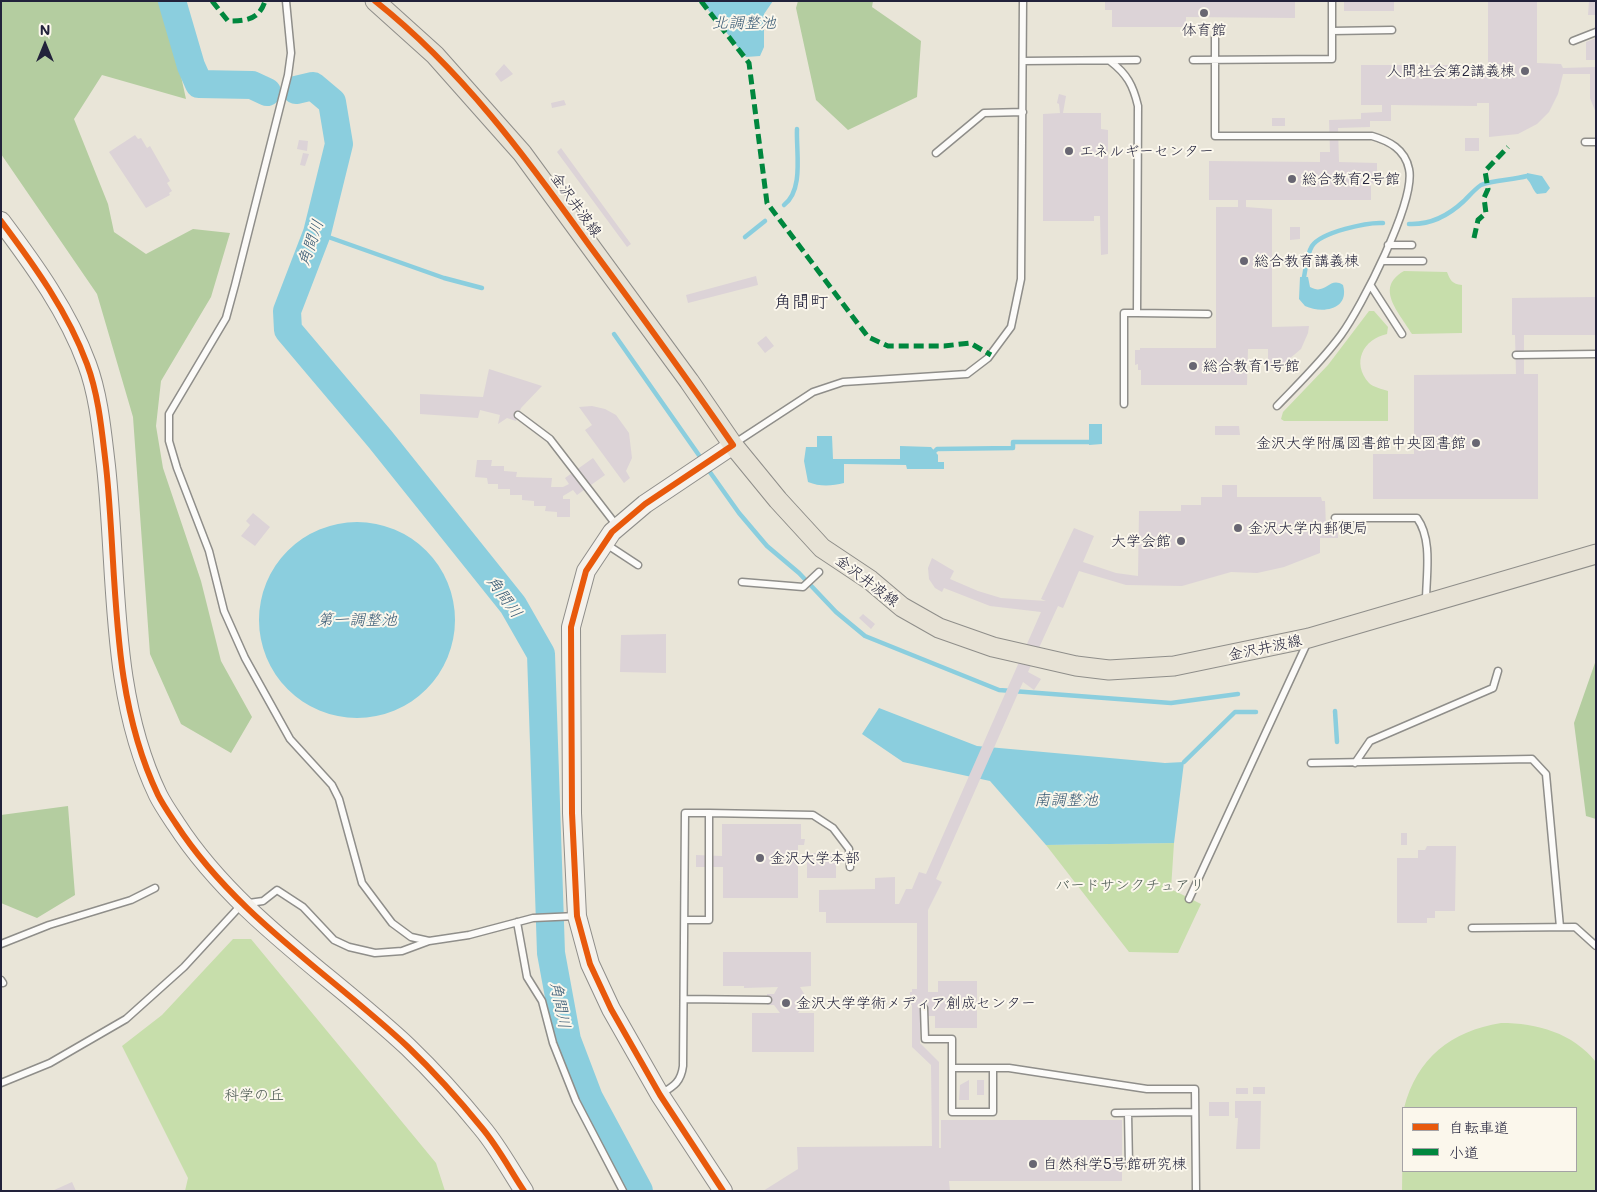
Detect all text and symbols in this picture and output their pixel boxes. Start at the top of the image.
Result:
marker: 体育館 [1198,7,1210,19]
water label: 北調整池 [712,13,776,33]
north arrow [20,20,70,70]
text: N [40,20,50,39]
place label: 体育館 [1182,21,1226,39]
place label: 人間社会第2講義棟 [1387,62,1515,80]
marker: 人間社会第2講義棟 [1519,65,1531,77]
place label: エネルギーセンター [1079,142,1214,160]
marker: エネルギーセンター [1063,145,1075,157]
street label: 金沢井波線 [547,169,605,241]
place label: 総合教育2号館 [1302,170,1400,188]
marker: 総合教育2号館 [1286,173,1298,185]
water label: 角間川 [294,217,328,269]
place label: 総合教育講義棟 [1254,252,1359,270]
marker: 総合教育講義棟 [1238,255,1250,267]
district label: 角間町 [774,291,828,313]
place label: 総合教育1号館 [1203,357,1300,375]
marker: 総合教育1号館 [1187,360,1199,372]
place label: 金沢大学附属図書館中央図書館 [1256,434,1466,452]
marker: 金沢大学附属図書館中央図書館 [1470,437,1482,449]
place label: 金沢大学内郵便局 [1248,519,1368,537]
marker: 金沢大学内郵便局 [1232,522,1244,534]
place label: 大学会館 [1111,532,1171,550]
marker: 大学会館 [1175,535,1187,547]
street label: 金沢井波線 [832,551,902,611]
water label: 角間川 [482,572,526,622]
water label: 第一調整池 [317,610,397,630]
street label: 金沢井波線 [1226,631,1304,665]
water label: 南調整池 [1034,790,1098,810]
place label: 金沢大学本部 [770,849,860,867]
marker: 金沢大学本部 [754,852,766,864]
park label: バードサンクチュアリ [1055,876,1205,894]
water label: 角間川 [546,980,574,1030]
place label: 金沢大学学術メディア創成センター [796,994,1036,1012]
marker: 金沢大学学術メディア創成センター [780,997,792,1009]
park label: 科学の丘 [224,1086,284,1104]
legend [1402,1107,1577,1172]
text: 自転車道 [1449,1117,1509,1137]
text: 小道 [1449,1142,1479,1162]
place label: 自然科学5号館研究棟 [1043,1155,1187,1173]
marker: 自然科学5号館研究棟 [1027,1158,1039,1170]

